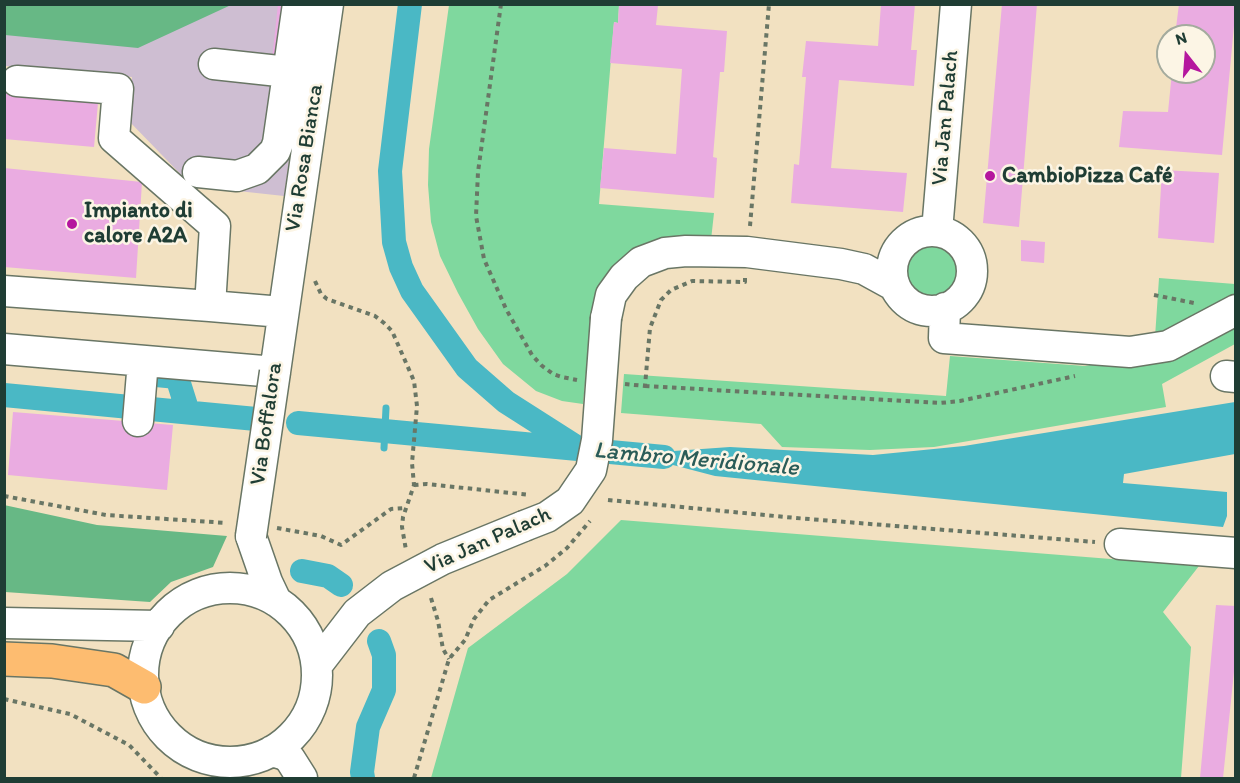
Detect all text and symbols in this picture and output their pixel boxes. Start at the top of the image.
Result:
north arrow [1156,24,1216,84]
text: N [1173,28,1189,49]
street label: Via Jan Palach [927,49,965,187]
street label: Via Rosa Bianca [280,82,330,234]
place label: CambioPizza Café [1002,163,1172,189]
marker: CambioPizza Café [983,169,997,183]
place label: Impianto di calore A2A [84,198,193,249]
marker: Impianto di calore A2A [65,217,79,231]
street label: Via Boffalora [245,361,289,487]
water label: Lambro Meridionale [592,437,800,483]
street label: Via Jan Palach [421,501,555,581]

